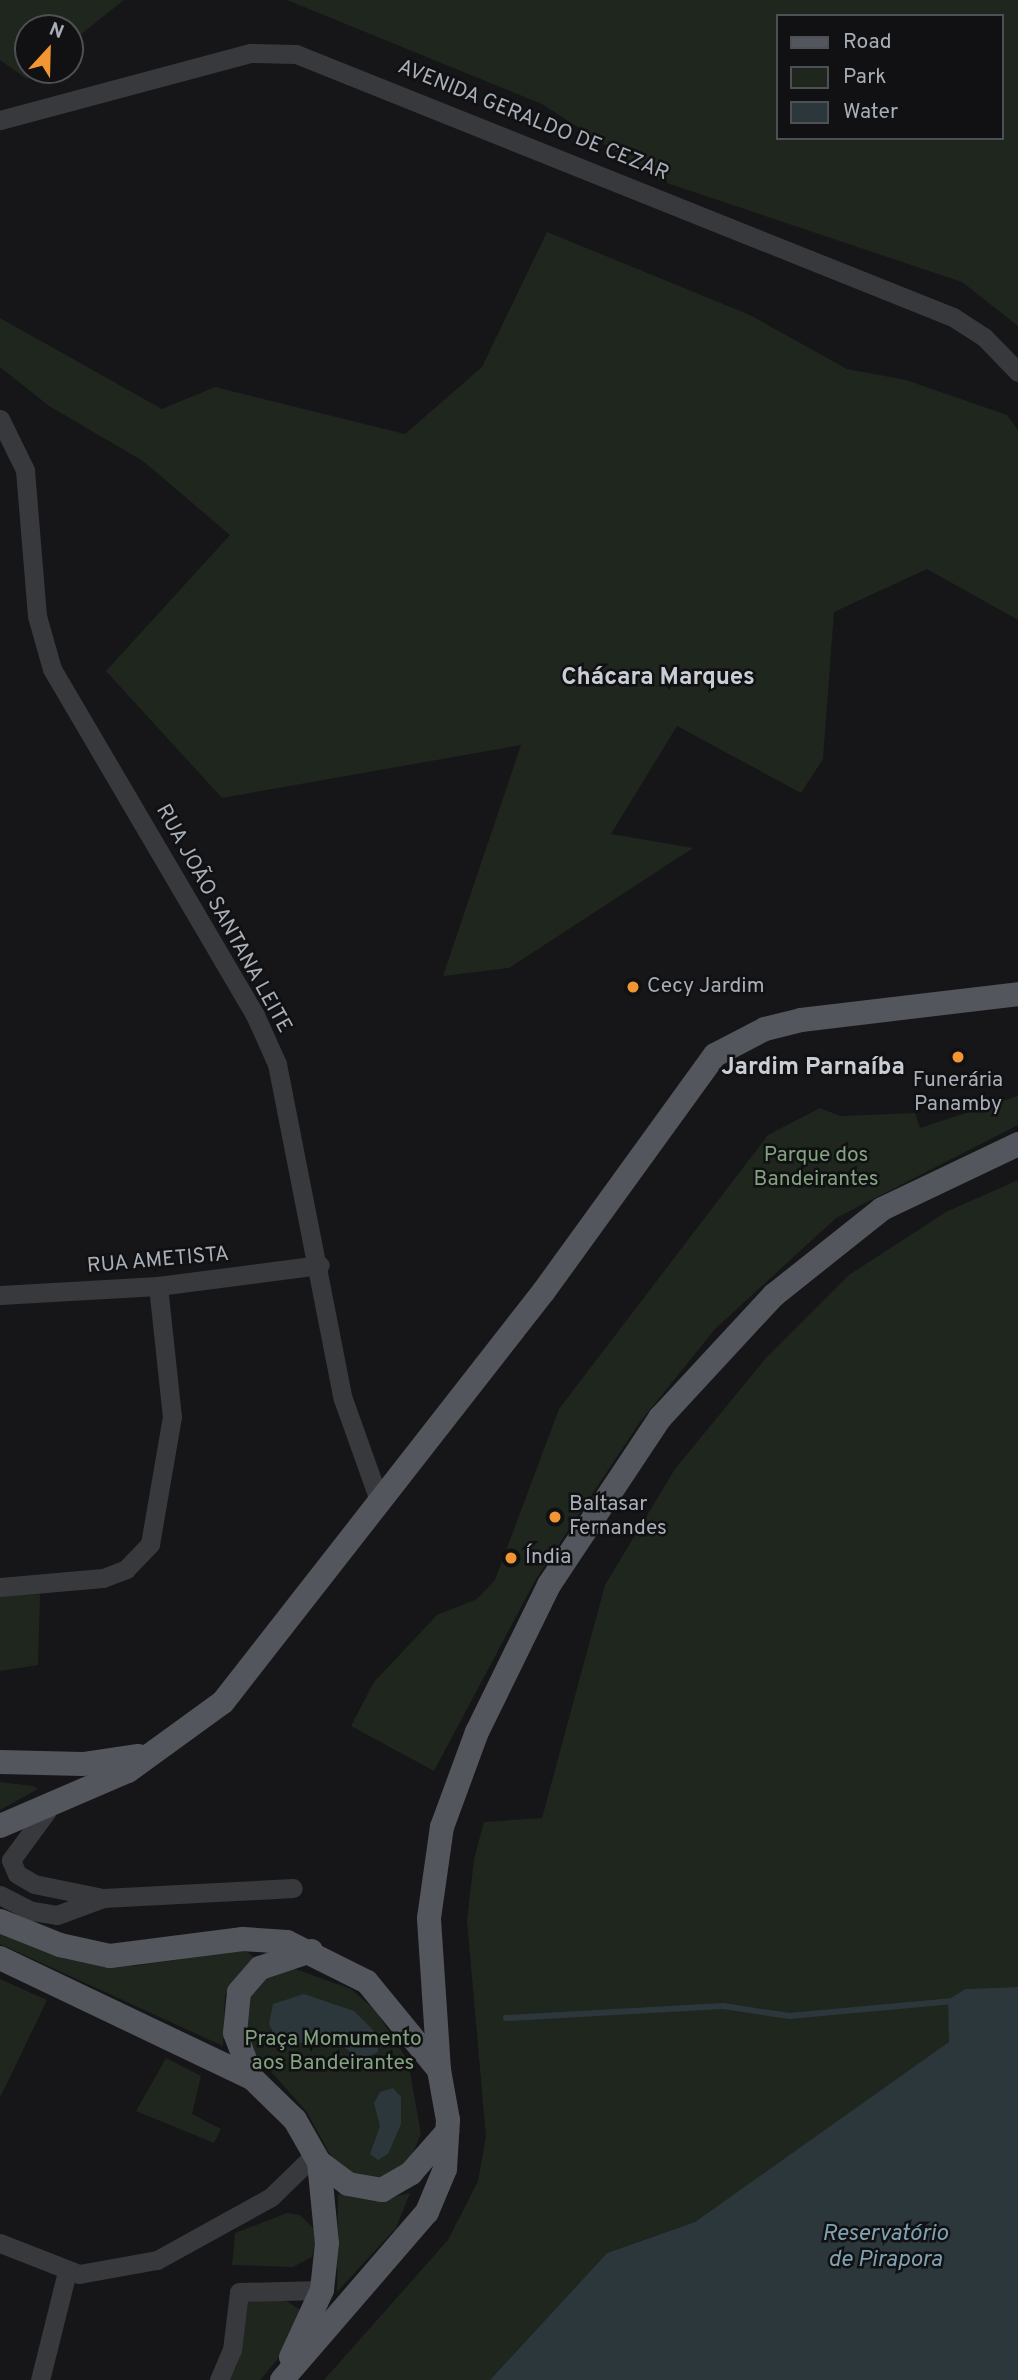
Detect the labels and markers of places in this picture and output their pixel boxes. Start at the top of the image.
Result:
place label: Cecy Jardim [647,974,764,1000]
marker: Cecy Jardim [625,979,641,995]
marker: Funerária Panamby [950,1049,966,1065]
place label: Funerária Panamby [913,1068,1003,1118]
place label: Baltasar Fernandes [569,1492,667,1542]
marker: Baltasar Fernandes [547,1509,563,1525]
place label: Índia [525,1545,571,1571]
marker: Índia [503,1550,519,1566]

